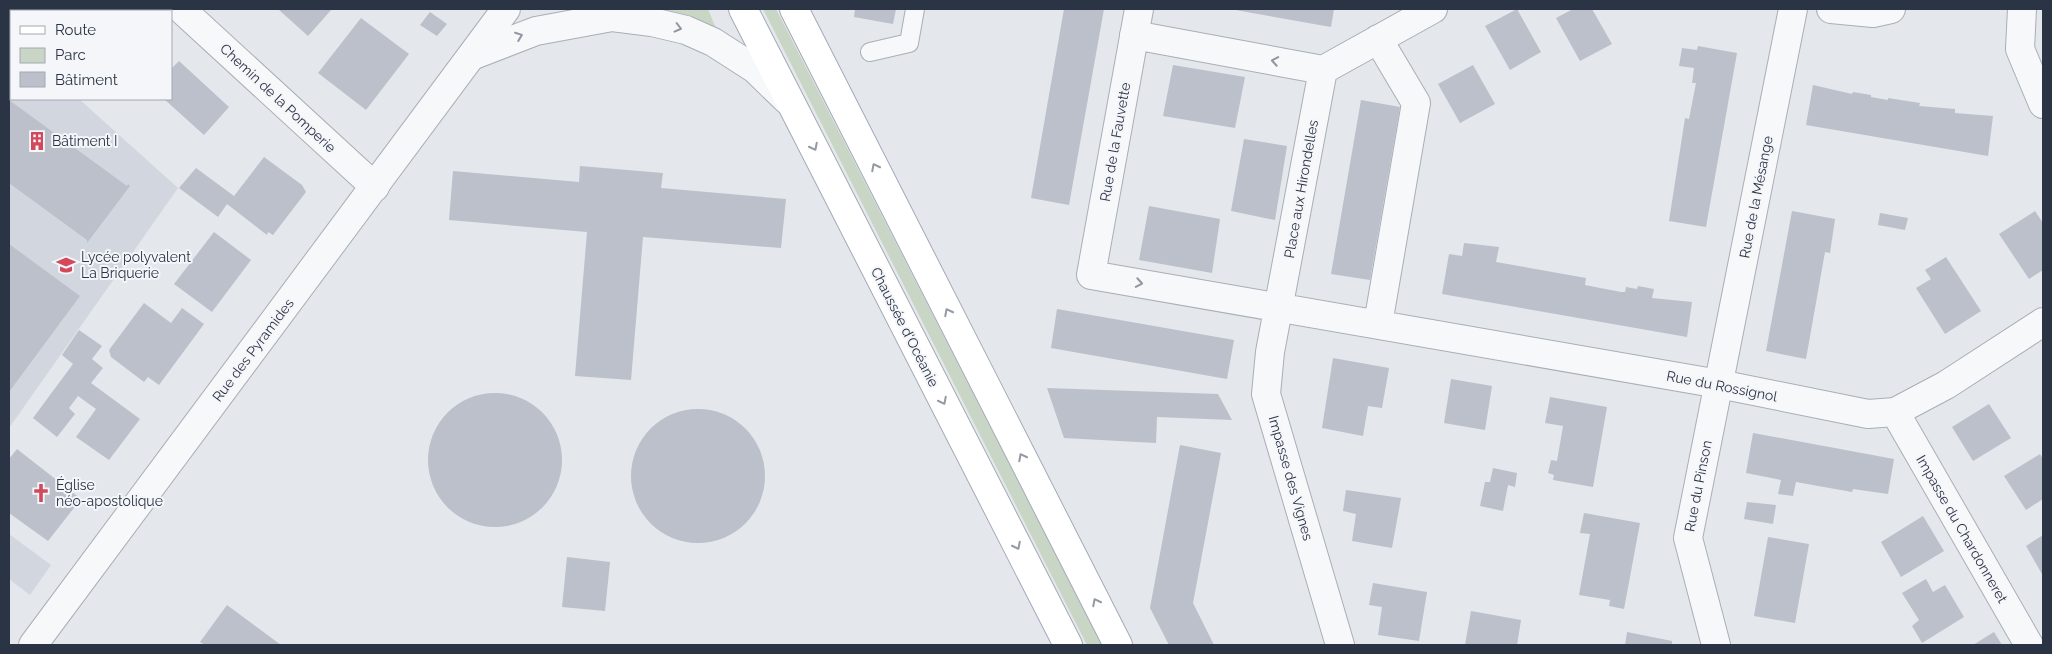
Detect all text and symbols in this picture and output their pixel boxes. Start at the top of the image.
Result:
legend [10,10,172,100]
text: Route [55,21,96,39]
one-way arrow [674,22,683,33]
one-way arrow [514,32,523,42]
street label: Chemin de la Pomperie [217,40,339,156]
text: Parc [55,46,86,64]
one-way arrow [1271,56,1280,67]
text: Bâtiment [55,71,118,89]
street label: Rue de la Fauvette [1097,81,1133,203]
street label: Place aux Hirondelles [1281,118,1321,259]
building icon: Bâtiment I [26,130,48,152]
place label: Bâtiment I [52,133,118,149]
street label: Rue de la Mésange [1736,134,1776,260]
one-way arrow [808,142,818,151]
one-way arrow [871,164,881,173]
place label: Lycée polyvalent La Briquerie [81,249,191,281]
school or university icon: Lycée polyvalent La Briquerie [55,254,77,276]
street label: Chaussée d'Océanie [868,265,942,389]
one-way arrow [1134,278,1143,288]
street label: Rue des Pyramides [209,295,297,405]
one-way arrow [944,308,954,317]
street label: Rue du Rossignol [1665,367,1779,405]
one-way arrow [937,396,947,405]
street label: Impasse des Vignes [1266,414,1317,542]
street label: Rue du Pinson [1681,439,1715,533]
street label: Impasse du Chardonneret [1913,452,2011,606]
one-way arrow [1018,453,1028,462]
place label: Église néo-apostolique [56,476,163,509]
church icon: Église néo-apostolique [30,482,52,504]
one-way arrow [1011,541,1021,550]
one-way arrow [1092,598,1102,607]

